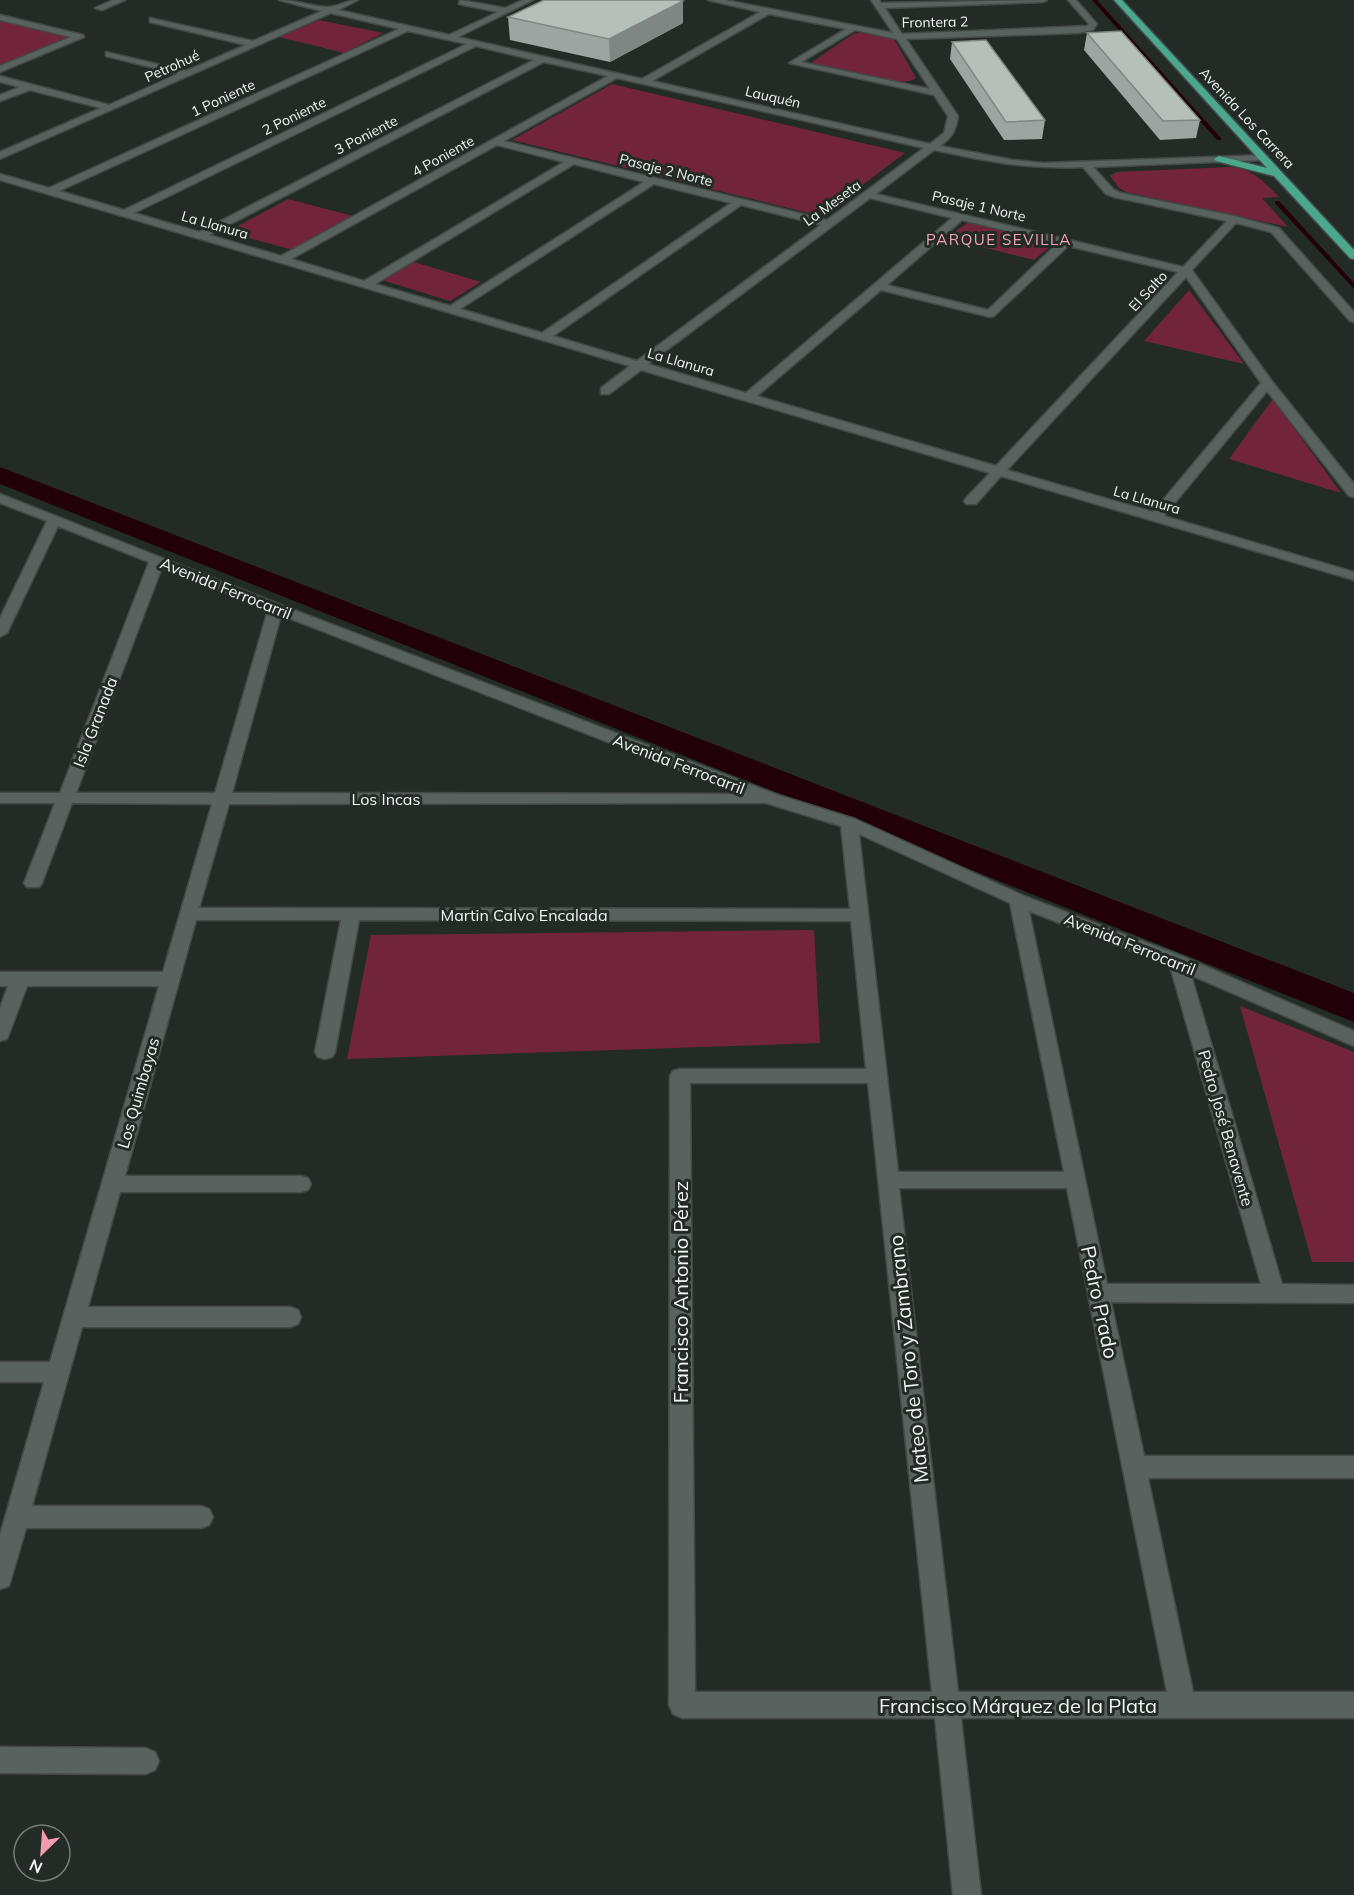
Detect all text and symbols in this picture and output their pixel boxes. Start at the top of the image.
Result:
street label: Frontera 2 [901,12,969,32]
street label: Petrohué [142,46,202,86]
street label: Avenida Los Carrera [1195,64,1299,172]
street label: 1 Poniente [188,75,258,121]
street label: Lauquén [743,82,803,112]
street label: 2 Poniente [259,93,329,139]
street label: 3 Poniente [331,111,401,159]
street label: 4 Poniente [409,131,477,181]
street label: Pasaje 2 Norte [617,150,715,190]
street label: La Meseta [800,176,864,230]
street label: Pasaje 1 Norte [930,186,1028,226]
street label: La Llanura [179,207,251,243]
district label: PARQUE SEVILLA [926,230,1072,249]
street label: El Salto [1125,267,1171,315]
street label: La Llanura [645,344,717,380]
street label: La Llanura [1111,482,1183,518]
street label: Avenida Ferrocarril [157,553,295,623]
street label: Isla Granada [69,674,121,770]
street label: Avenida Ferrocarril [610,730,748,798]
street label: Los Incas [352,789,420,809]
street label: Martin Calvo Encalada [440,905,608,925]
street label: Avenida Ferrocarril [1061,909,1199,979]
street label: Los Quimbayas [113,1035,163,1151]
street label: Pedro José Benavente [1194,1047,1258,1209]
street label: Francisco Antonio Pérez [668,1181,693,1403]
street label: Mateo de Toro y Zambrano [883,1234,933,1484]
street label: Pedro Prado [1076,1243,1124,1361]
street label: Francisco Márquez de la Plata [879,1693,1157,1718]
north arrow [12,1823,72,1883]
text: N [26,1855,45,1878]

